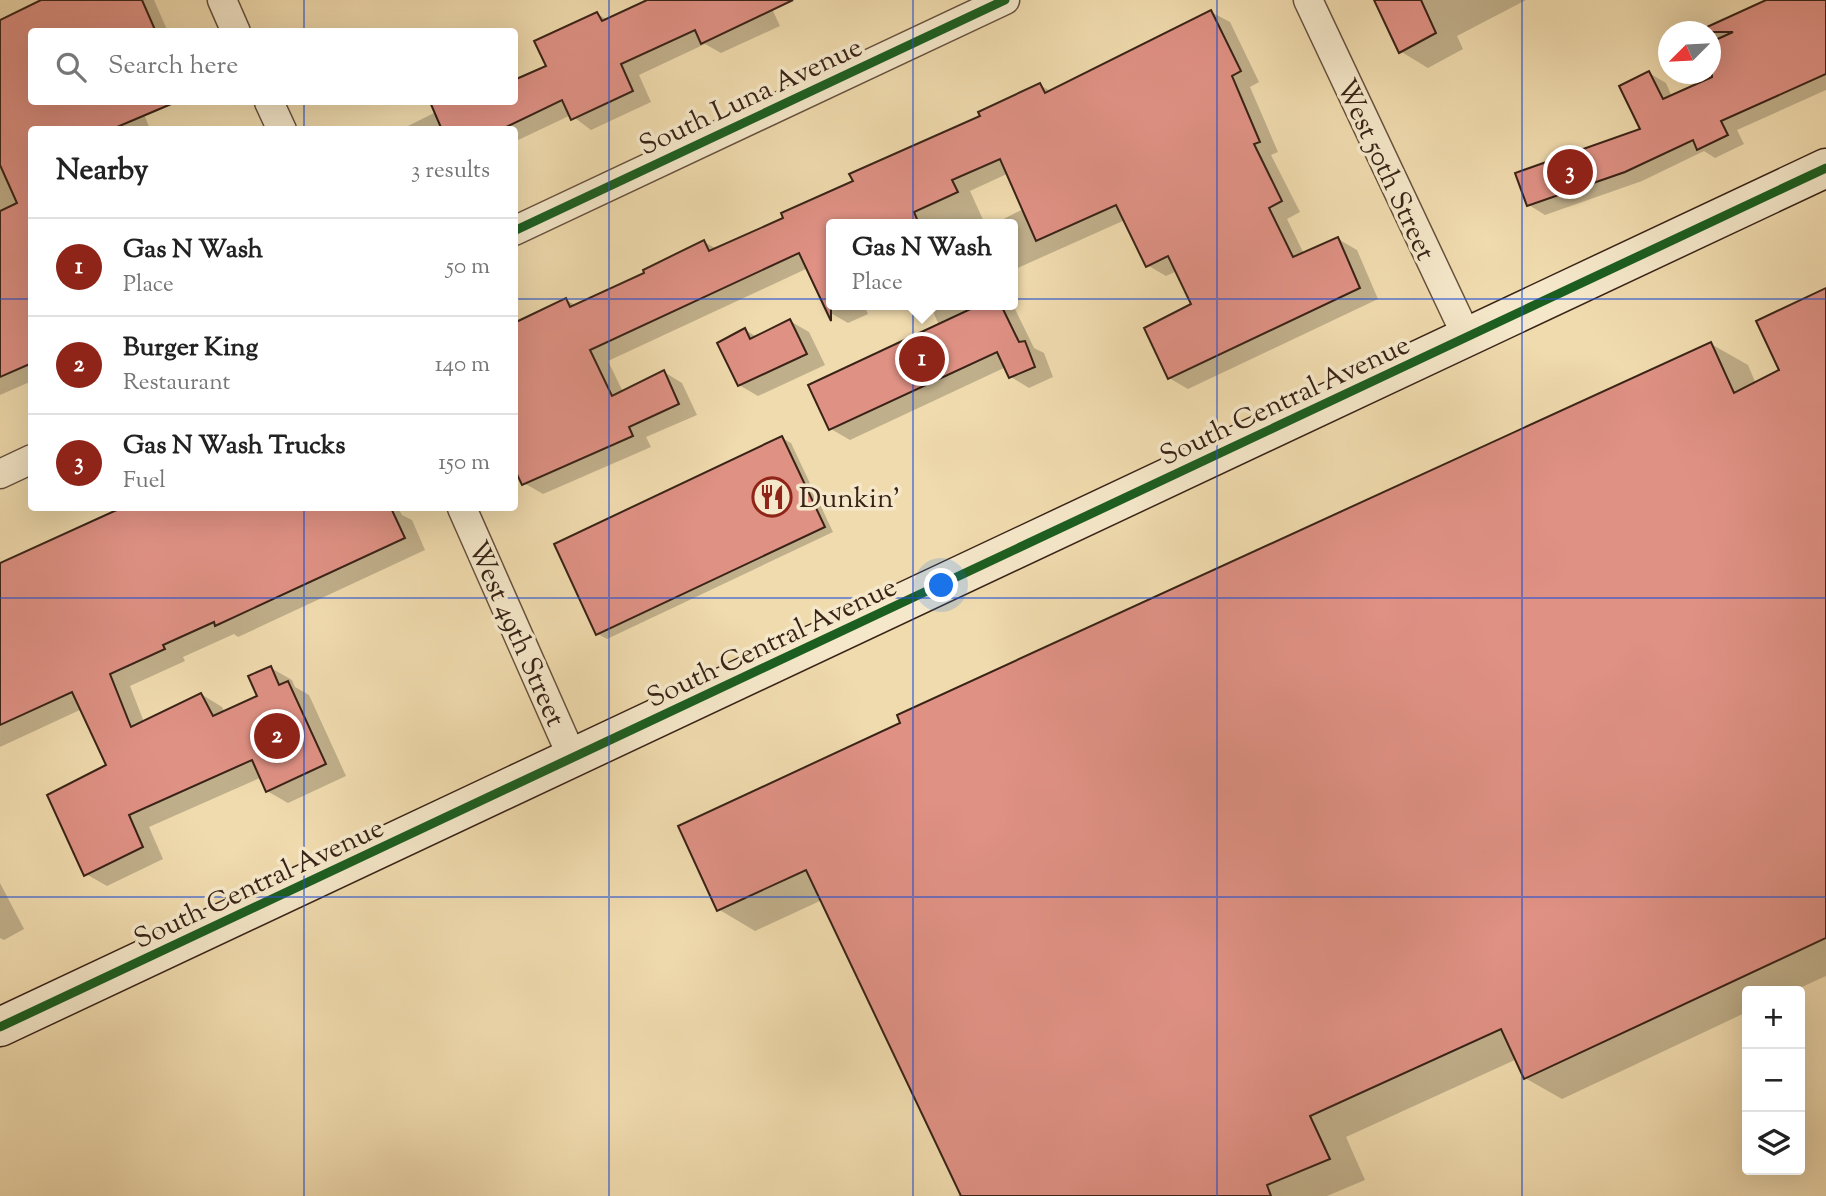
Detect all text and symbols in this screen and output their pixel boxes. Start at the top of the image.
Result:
north arrow [1658,21,1721,84]
search box [28,28,518,105]
street label: South Luna Avenue [633,28,869,167]
icon: search [52,48,90,86]
text: Search here [108,48,238,85]
street label: West 50th Street [1325,73,1444,268]
pin: 3 [1547,146,1593,198]
text: Nearby [56,150,148,193]
text: 3 results [411,155,490,188]
popup [826,219,1018,310]
text: Gas N Wash [852,230,992,267]
text: Gas N Wash [123,232,263,269]
text: 1 [75,251,83,284]
text: 50 m [446,251,490,284]
text: Place [852,267,903,300]
text: Place [123,269,174,302]
street label: South Central Avenue [1154,326,1417,477]
text: Burger King [123,330,258,367]
pin: 1 [899,333,945,385]
text: 2 [74,349,84,382]
text: 140 m [435,349,490,382]
text: Restaurant [123,367,230,400]
text: Gas N Wash Trucks [123,428,345,465]
text: 3 [74,447,84,480]
text: 150 m [438,447,490,480]
text: Fuel [123,465,166,498]
restaurant icon: Dunkin' [751,476,793,518]
place label: Dunkin' [799,480,900,520]
street label: West 49th Street [456,535,574,734]
street label: South Central Avenue [641,568,904,719]
your location [924,568,958,602]
pin: 2 [254,710,300,762]
street label: South Central Avenue [128,809,391,960]
map controls [1742,986,1805,1175]
button: + [1742,986,1805,1049]
button: − [1742,1049,1805,1112]
button: layers [1742,1112,1805,1175]

